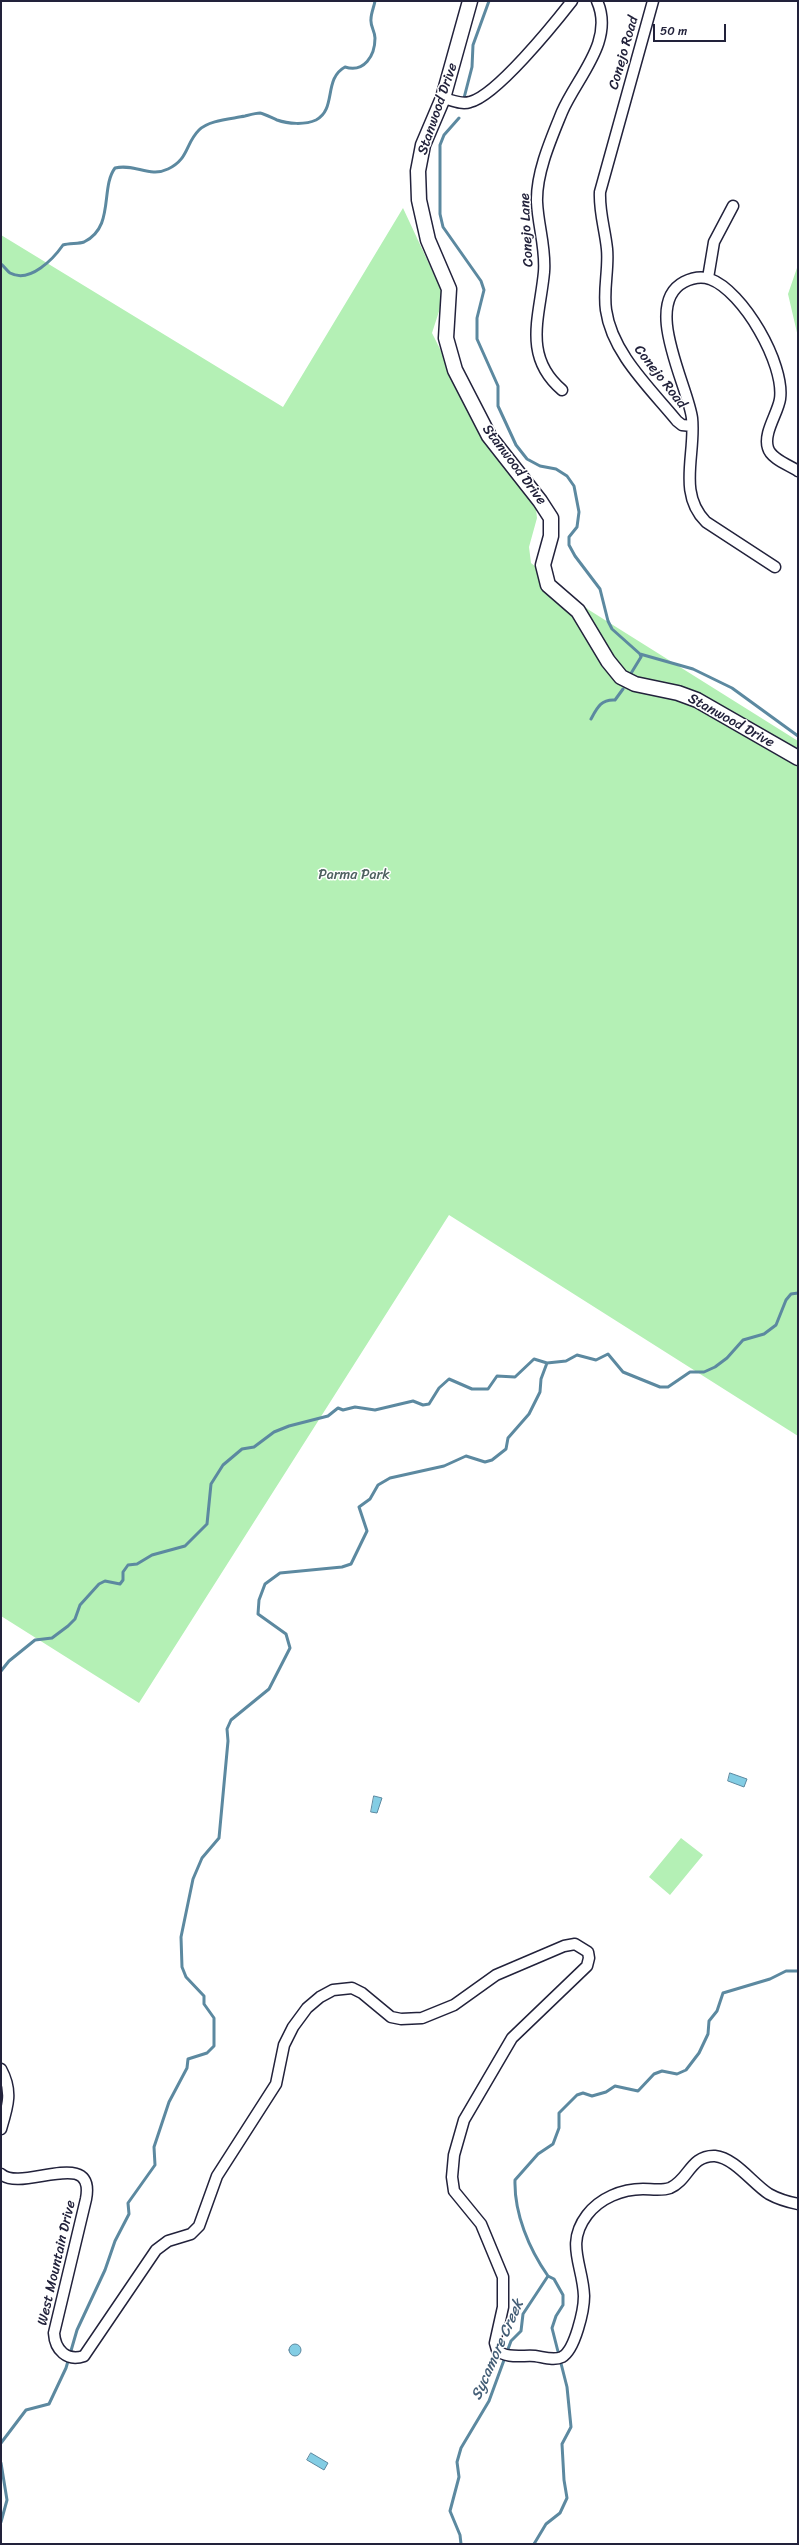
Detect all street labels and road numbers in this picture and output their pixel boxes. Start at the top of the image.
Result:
street label: Conejo Road [605,14,643,92]
street label: Stanwood Drive [414,61,462,157]
street label: Conejo Lane [517,193,537,267]
street label: Conejo Road [630,342,690,412]
street label: Stanwood Drive [478,422,550,508]
street label: Stanwood Drive [685,690,777,752]
street label: West Mountain Drive [34,2199,80,2327]

